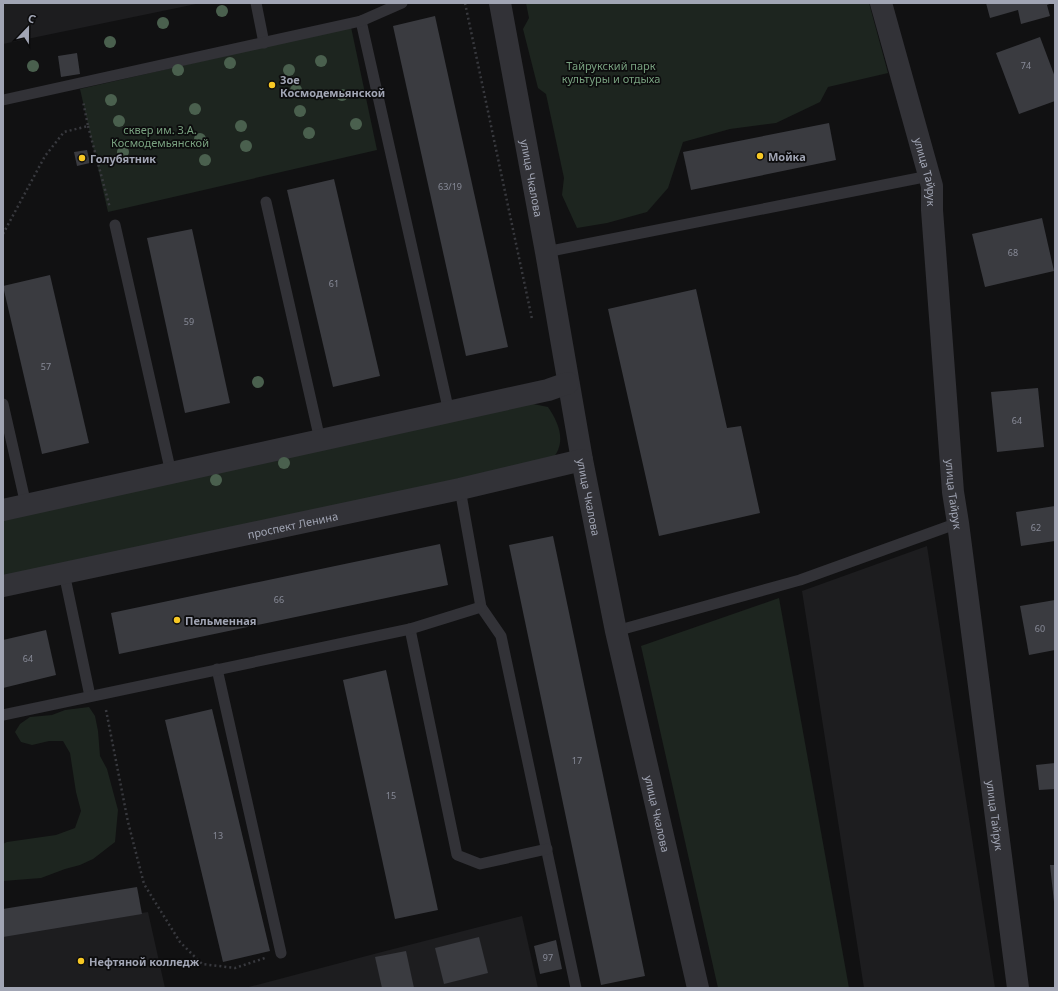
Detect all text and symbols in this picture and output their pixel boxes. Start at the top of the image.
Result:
north arrow [8,8,48,48]
text: С [26,10,38,27]
park label: Тайрукский парк культуры и отдыха [562,58,660,86]
house number: 74 [1021,59,1031,72]
place label: Зое Космодемьянской [280,72,385,100]
marker: Зое Космодемьянской [267,80,277,90]
park label: сквер им. З.А. Космодемьянской [111,122,209,150]
street label: улица Тайрук [911,136,940,206]
street label: улица Чкалова [518,138,547,218]
place label: Мойка [768,149,806,164]
place label: Голубятник [90,151,156,166]
marker: Мойка [755,151,765,161]
marker: Голубятник [77,153,87,163]
house number: 63/19 [438,180,462,193]
house number: 68 [1008,246,1018,259]
house number: 61 [329,277,339,290]
house number: 59 [184,315,194,328]
house number: 57 [41,360,51,373]
house number: 64 [1012,414,1022,427]
street label: улица Чкалова [574,457,604,537]
street label: улица Тайрук [943,458,966,530]
street label: проспект Ленина [246,508,339,541]
house number: 62 [1031,521,1041,534]
house number: 66 [274,593,284,606]
place label: Пельменная [185,613,256,628]
marker: Пельменная [172,615,182,625]
house number: 60 [1035,622,1045,635]
house number: 64 [23,652,33,665]
house number: 17 [572,754,582,767]
street label: улица Чкалова [642,774,674,854]
street label: улица Тайрук [984,779,1008,852]
house number: 15 [386,789,396,802]
house number: 13 [213,829,223,842]
house number: 97 [543,951,553,964]
place label: Нефтяной колледж [89,954,200,969]
marker: Нефтяной колледж [76,956,86,966]

